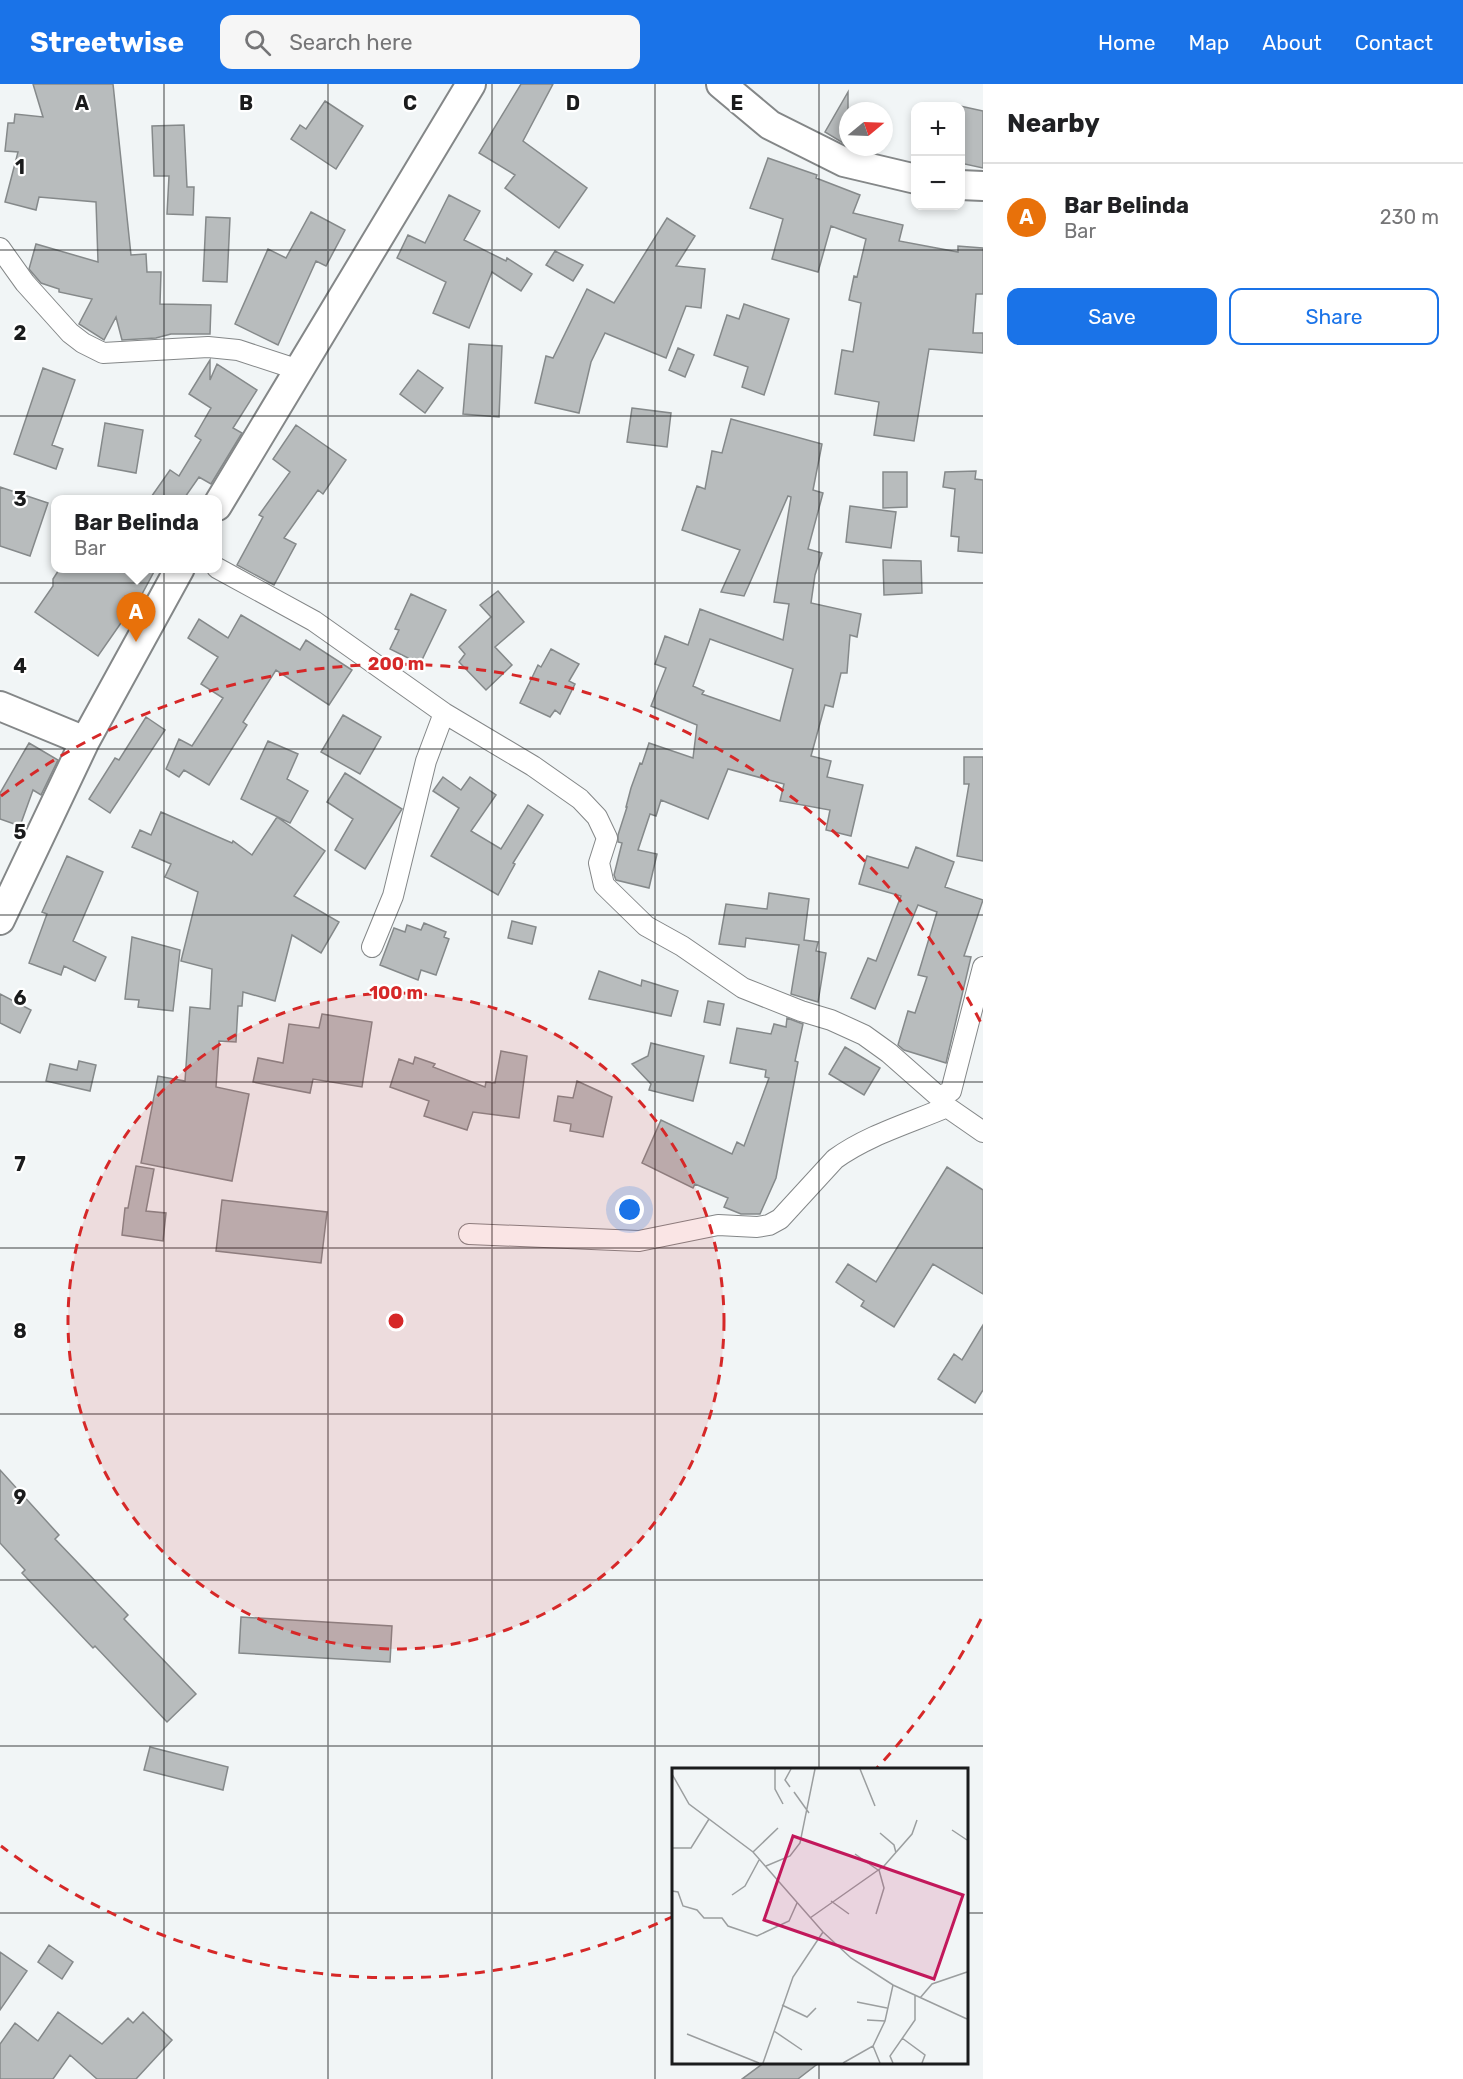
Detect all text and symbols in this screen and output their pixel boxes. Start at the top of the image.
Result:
search box [220,15,640,69]
text: Streetwise [30,26,184,59]
icon: search [241,26,274,59]
text: Search here [289,29,413,56]
text: Home [1098,30,1155,55]
text: Map [1188,30,1229,55]
text: About [1262,30,1322,55]
text: Contact [1355,30,1433,55]
text: A [75,91,90,115]
text: B [239,91,253,115]
text: C [403,91,417,115]
text: D [566,91,580,115]
text: E [731,91,743,115]
north arrow [839,102,893,156]
map controls [911,102,965,210]
button: + [911,102,965,156]
text: Nearby [1007,108,1100,139]
text: 1 [15,155,25,179]
button: − [911,156,965,210]
text: Bar Belinda [1064,192,1189,219]
text: A [1019,205,1034,229]
text: 230 m [1380,205,1439,229]
text: Bar [1064,219,1096,243]
button: Save [1007,288,1217,345]
button: Share [1229,288,1439,345]
text: 2 [14,321,27,345]
text: 3 [13,487,27,511]
popup [51,495,222,573]
text: Bar Belinda [74,509,199,536]
text: Bar [74,536,106,560]
pin: A [116,592,156,642]
text: 200 m [368,653,424,675]
text: 4 [13,654,27,678]
text: 5 [14,820,27,844]
text: 100 m [369,982,423,1004]
text: 6 [13,986,27,1010]
text: 7 [14,1152,26,1176]
your location [615,1195,644,1224]
centre of rings [386,1311,406,1331]
text: 8 [13,1319,27,1343]
text: 9 [14,1485,27,1509]
inset map [672,1768,968,2064]

